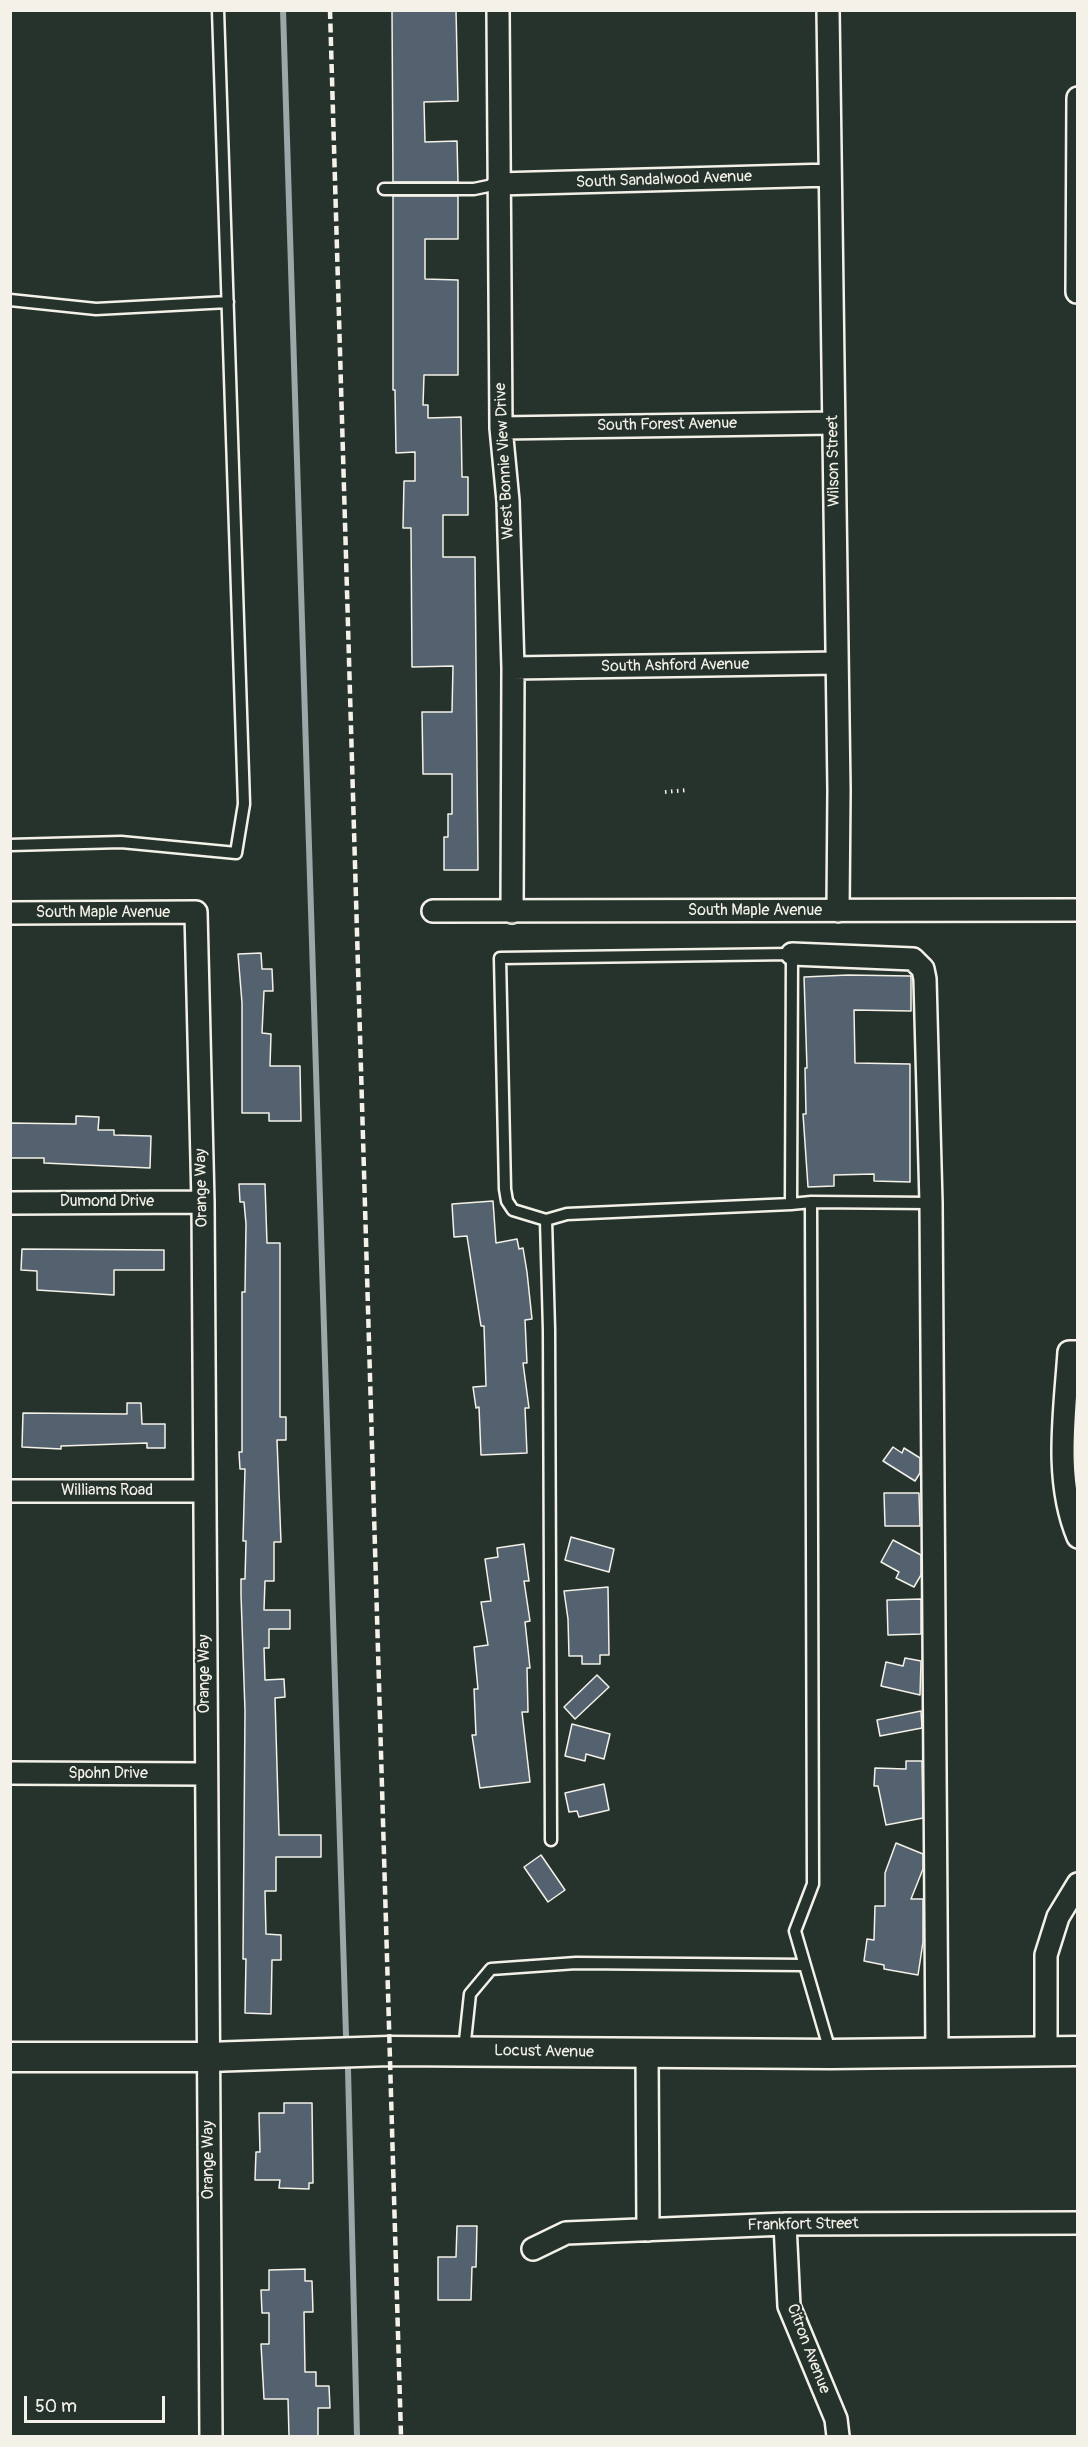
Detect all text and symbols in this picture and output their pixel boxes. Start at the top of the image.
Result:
street label: South Sandalwood Avenue [576,167,752,193]
street label: West Bonnie View Drive [491,382,519,540]
street label: South Forest Avenue [597,414,737,436]
street label: Wilson Street [824,415,844,507]
street label: South Ashford Avenue [601,655,749,677]
street label: South Maple Avenue [688,901,822,921]
street label: South Maple Avenue [36,903,170,923]
street label: Orange Way [192,1148,212,1228]
street label: Dumond Drive [60,1192,154,1212]
street label: Williams Road [61,1481,153,1501]
street label: Orange Way [195,1634,215,1714]
street label: Spohn Drive [68,1764,148,1784]
street label: Locust Avenue [494,2042,594,2062]
street label: Orange Way [199,2120,219,2200]
street label: Frankfort Street [747,2214,859,2236]
street label: Citron Avenue [782,2301,834,2397]
scale bar [27,2384,168,2422]
text: 50 m [35,2395,77,2418]

